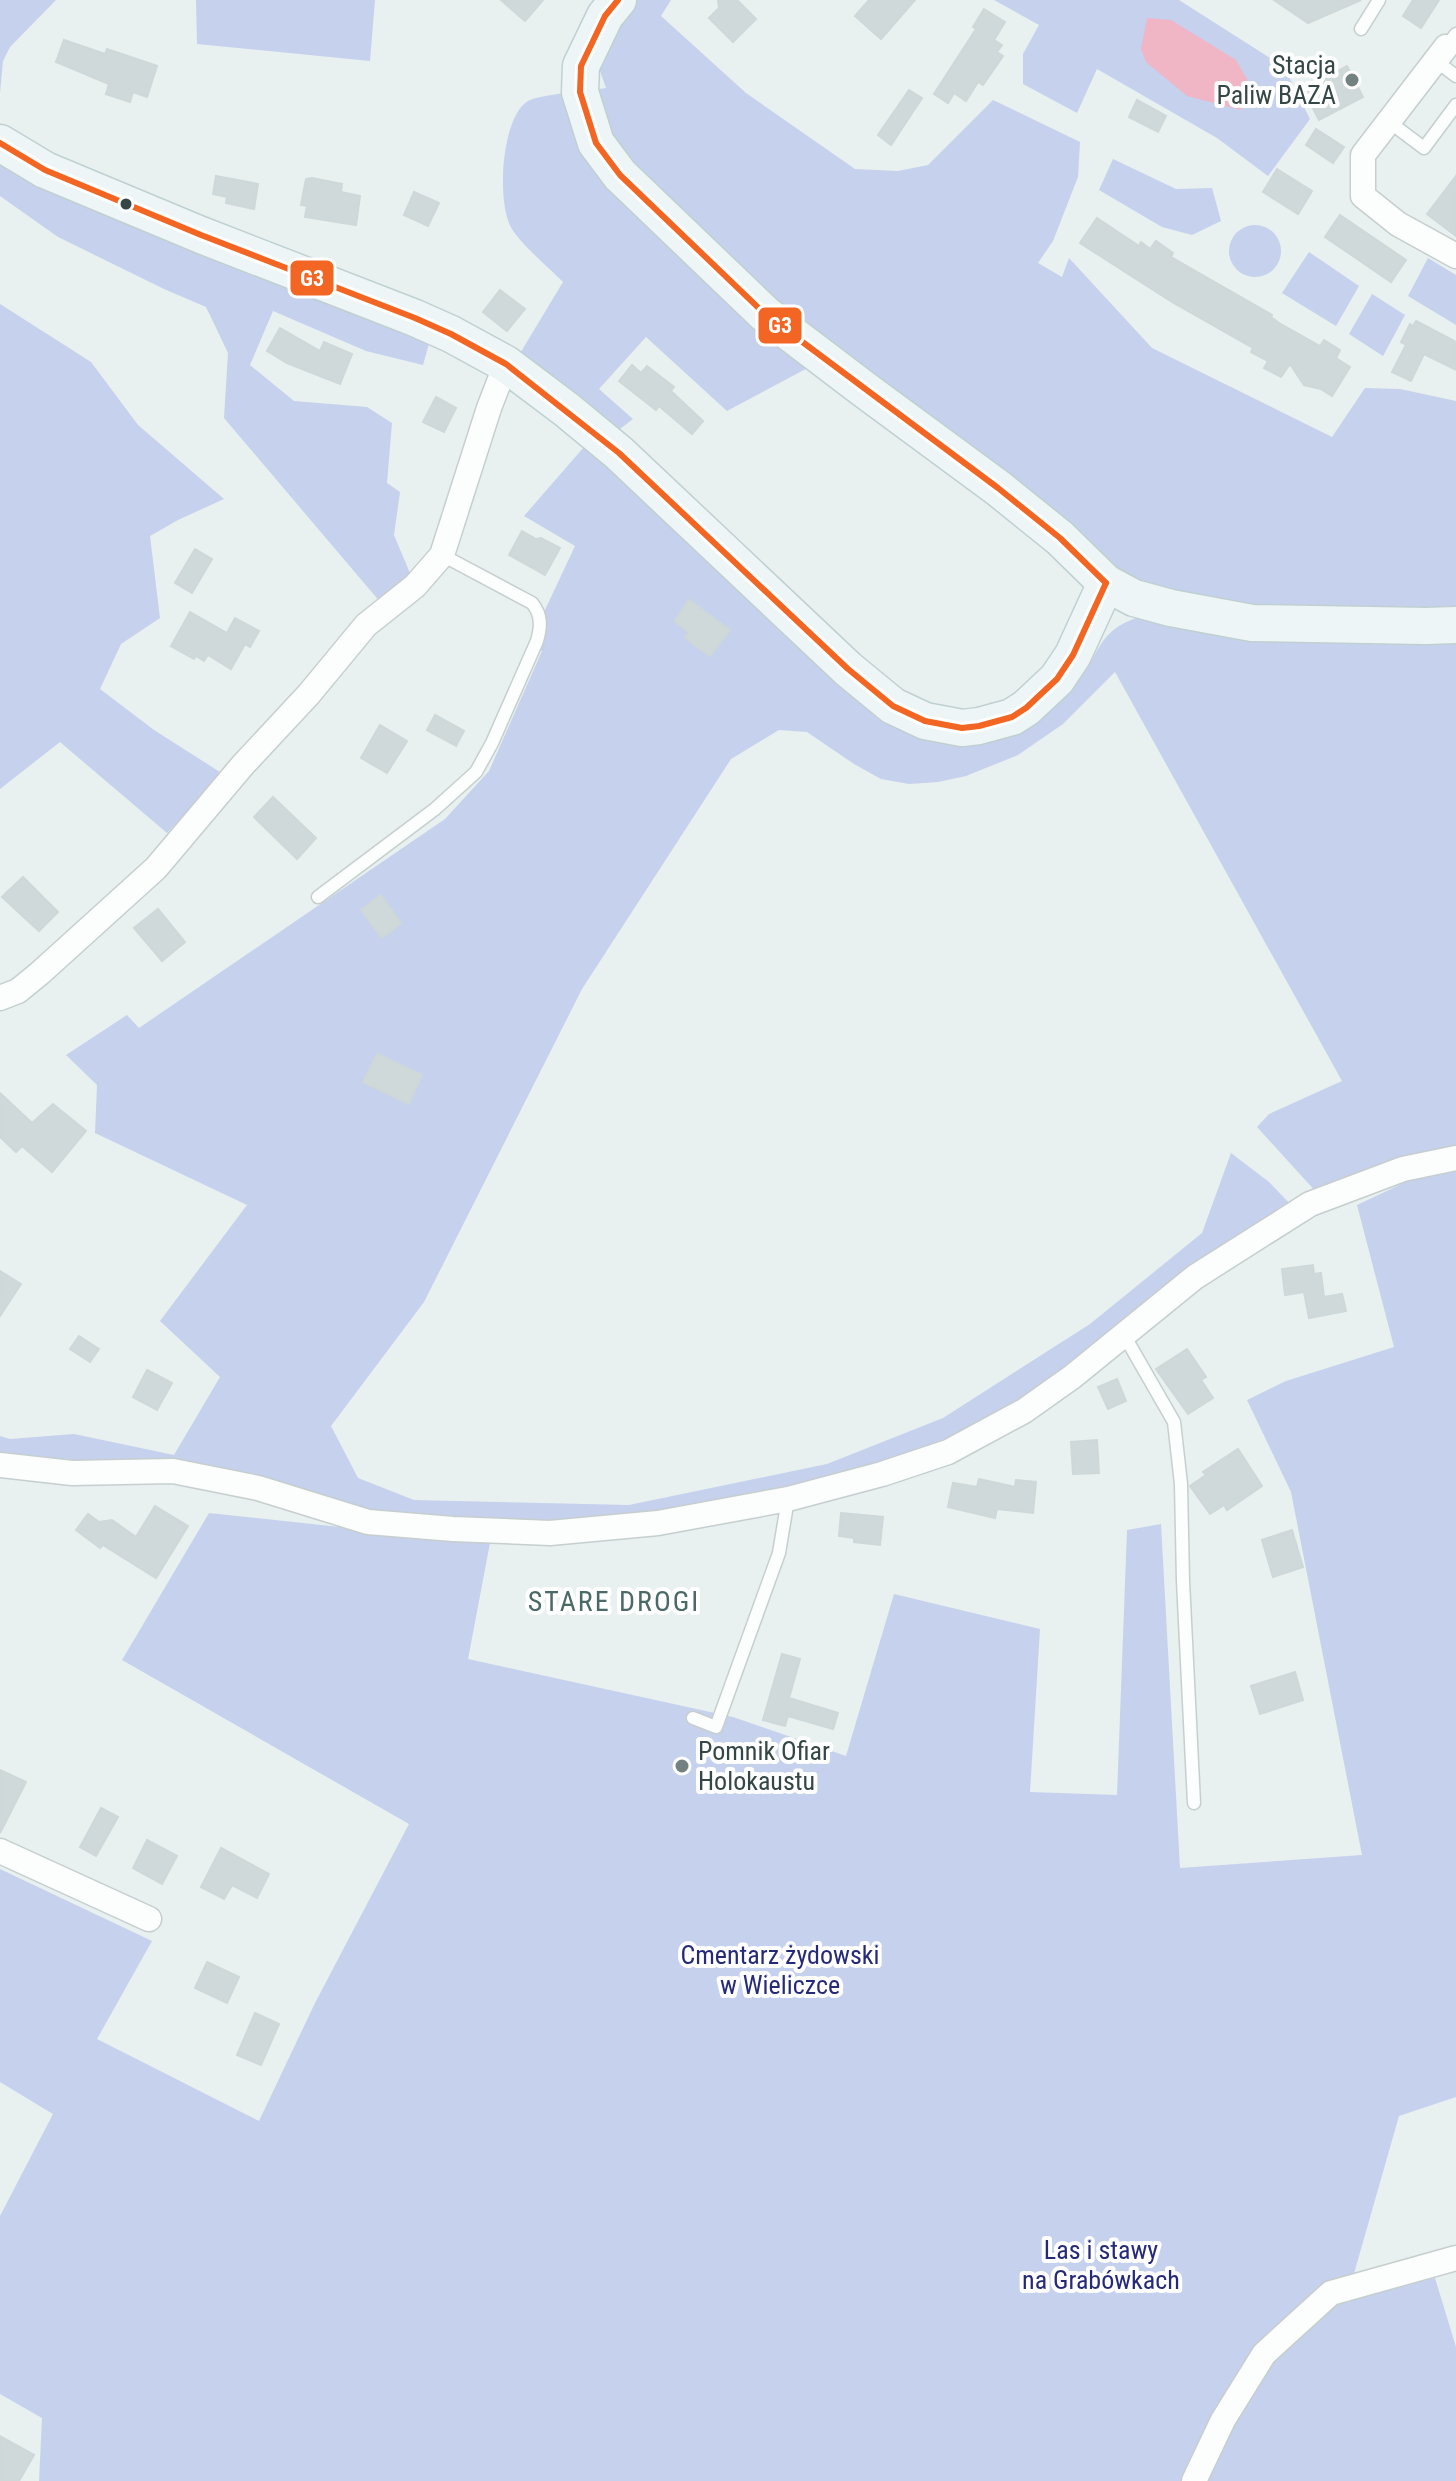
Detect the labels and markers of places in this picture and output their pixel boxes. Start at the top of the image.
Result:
place label: Stacja Paliw BAZA [1217,50,1336,110]
marker: Stacja Paliw BAZA [1343,71,1361,89]
unlabelled marker [118,196,134,212]
place label: Pomnik Ofiar Holokaustu [698,1736,830,1796]
marker: Pomnik Ofiar Holokaustu [673,1757,691,1775]

